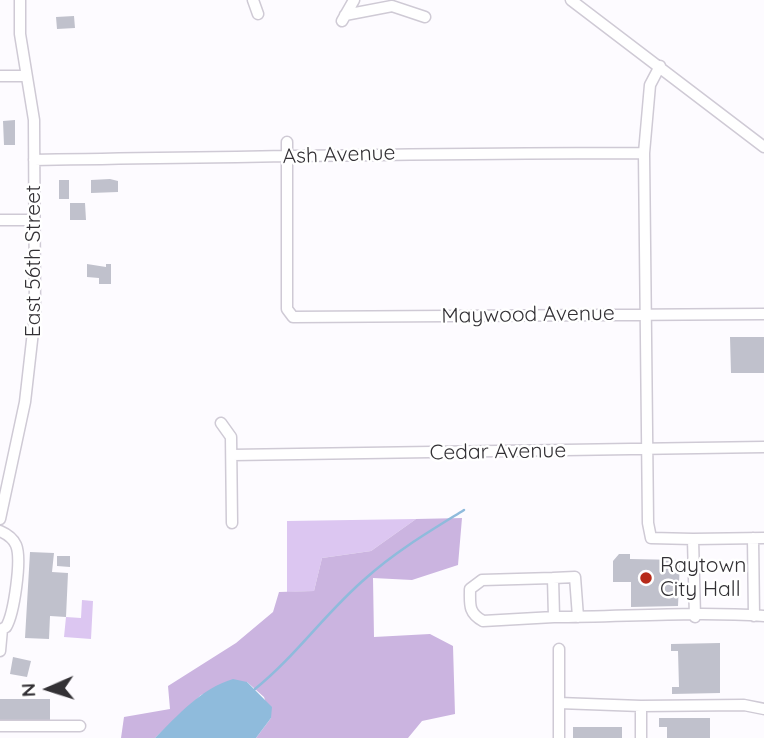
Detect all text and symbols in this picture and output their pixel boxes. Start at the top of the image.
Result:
street label: Ash Avenue [282,140,396,170]
street label: East 56th Street [21,185,47,337]
street label: Maywood Avenue [441,301,615,329]
street label: Cedar Avenue [429,438,567,466]
place label: Raytown City Hall [660,553,746,603]
marker: Raytown City Hall [638,570,654,586]
north arrow [14,654,84,724]
text: N [16,682,40,698]

